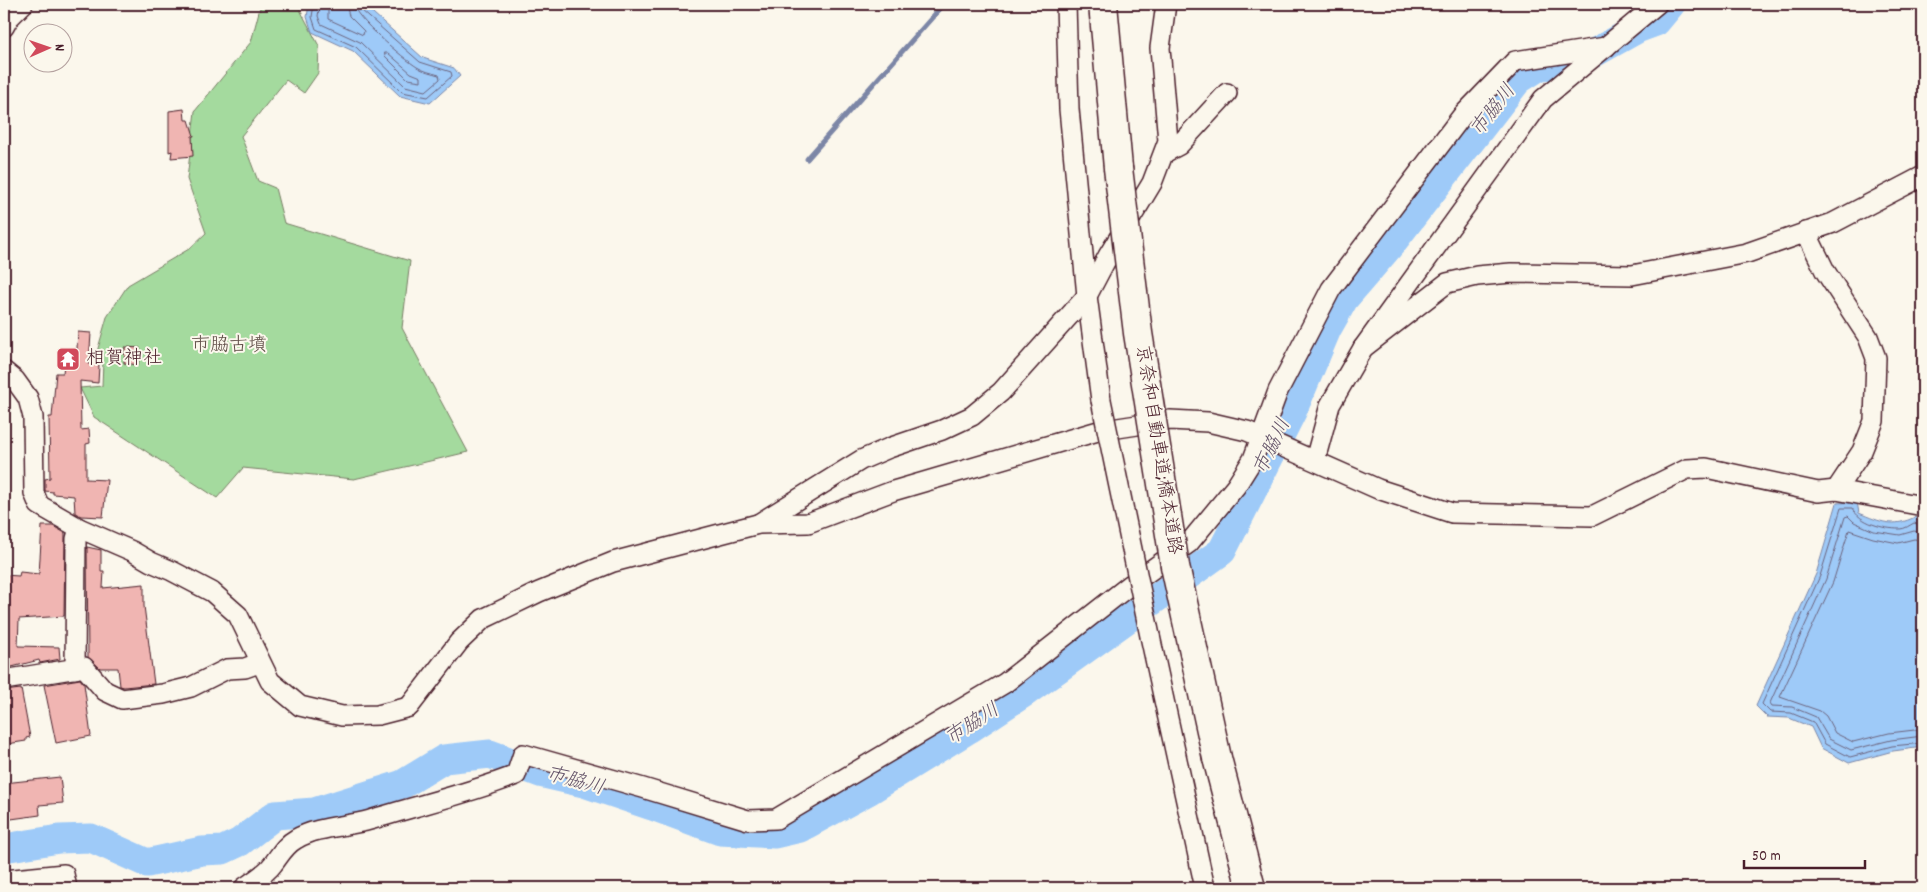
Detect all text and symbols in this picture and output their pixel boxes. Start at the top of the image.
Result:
north arrow [22,22,72,72]
text: N [49,44,69,52]
water label: 市脇川 [1464,79,1524,143]
park label: 市脇古墳 [191,333,267,360]
street label: 京奈和自動車道;橋本道路 [1127,343,1187,557]
temple icon: 相賀神社 [55,346,81,372]
place label: 相賀神社 [86,346,162,373]
water label: 市脇川 [1247,414,1299,480]
water label: 市脇川 [940,697,1006,753]
water label: 市脇川 [542,761,608,803]
scale bar [1744,837,1866,869]
text: 50 m [1752,846,1781,868]

